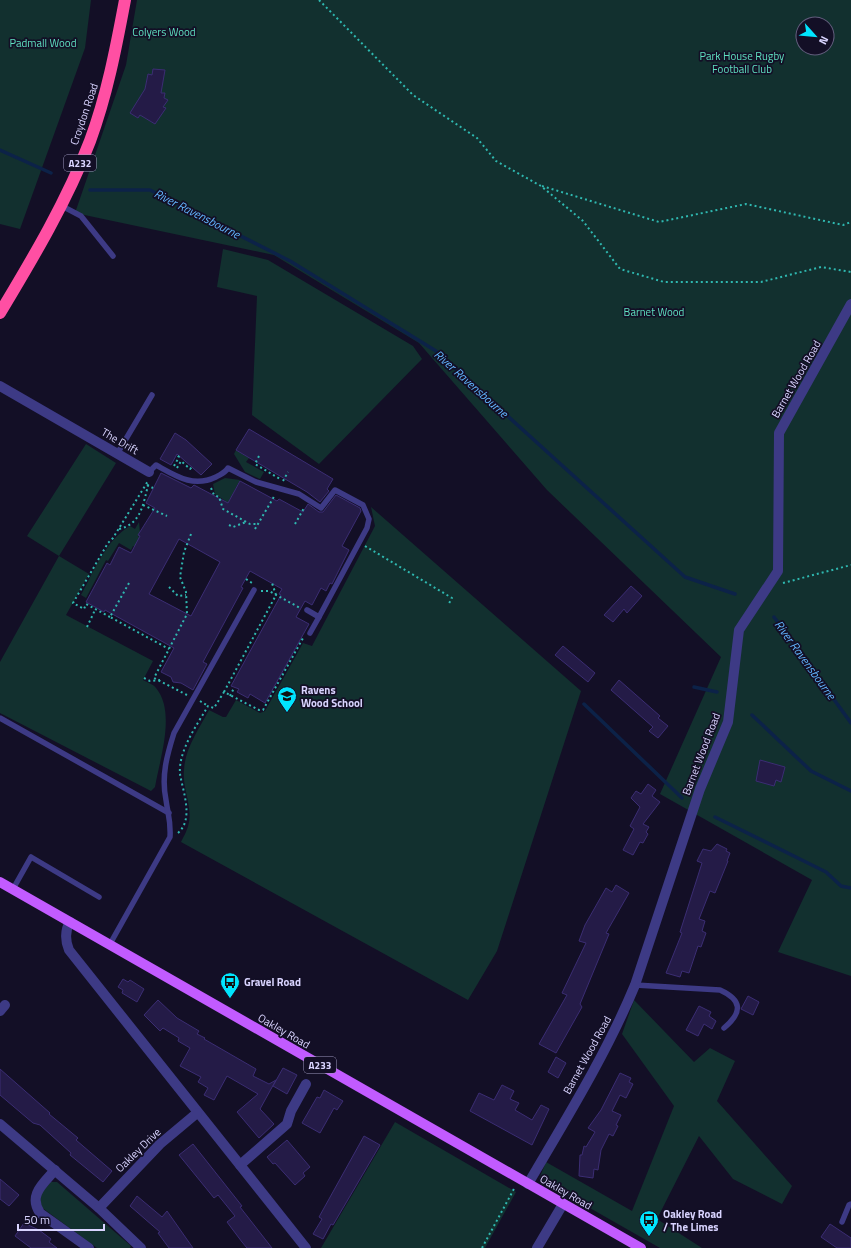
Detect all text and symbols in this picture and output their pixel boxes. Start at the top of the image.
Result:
north arrow [795,16,835,56]
park label: Colyers Wood [132,24,196,40]
text: N [815,34,833,48]
park label: Padmall Wood [10,35,77,51]
park label: Park House Rugby Football Club [700,48,785,77]
street label: Croydon Road [66,81,102,147]
road number: A232 [64,155,96,171]
water label: River Ravensbourne [151,184,245,244]
park label: Barnet Wood [624,304,685,320]
street label: Barnet Wood Road [767,337,825,421]
water label: River Ravensbourne [430,345,514,423]
street label: The Drift [98,424,142,458]
water label: River Ravensbourne [770,616,842,705]
place label: Ravens Wood School [301,682,363,711]
school or university icon: Ravens Wood School [276,685,298,713]
street label: Barnet Wood Road [678,710,724,797]
bus stop icon: Gravel Road [219,971,241,999]
place label: Gravel Road [244,974,301,990]
street label: Oakley Road [255,1010,313,1052]
street label: Barnet Wood Road [559,1013,615,1097]
road number: A233 [304,1057,336,1073]
street label: Oakley Drive [112,1124,165,1176]
street label: Oakley Road [537,1171,595,1213]
scale bar [18,1206,104,1232]
place label: Oakley Road / The Limes [663,1206,722,1235]
bus stop icon: Oakley Road / The Limes [638,1209,660,1237]
text: 50 m [24,1210,50,1229]

